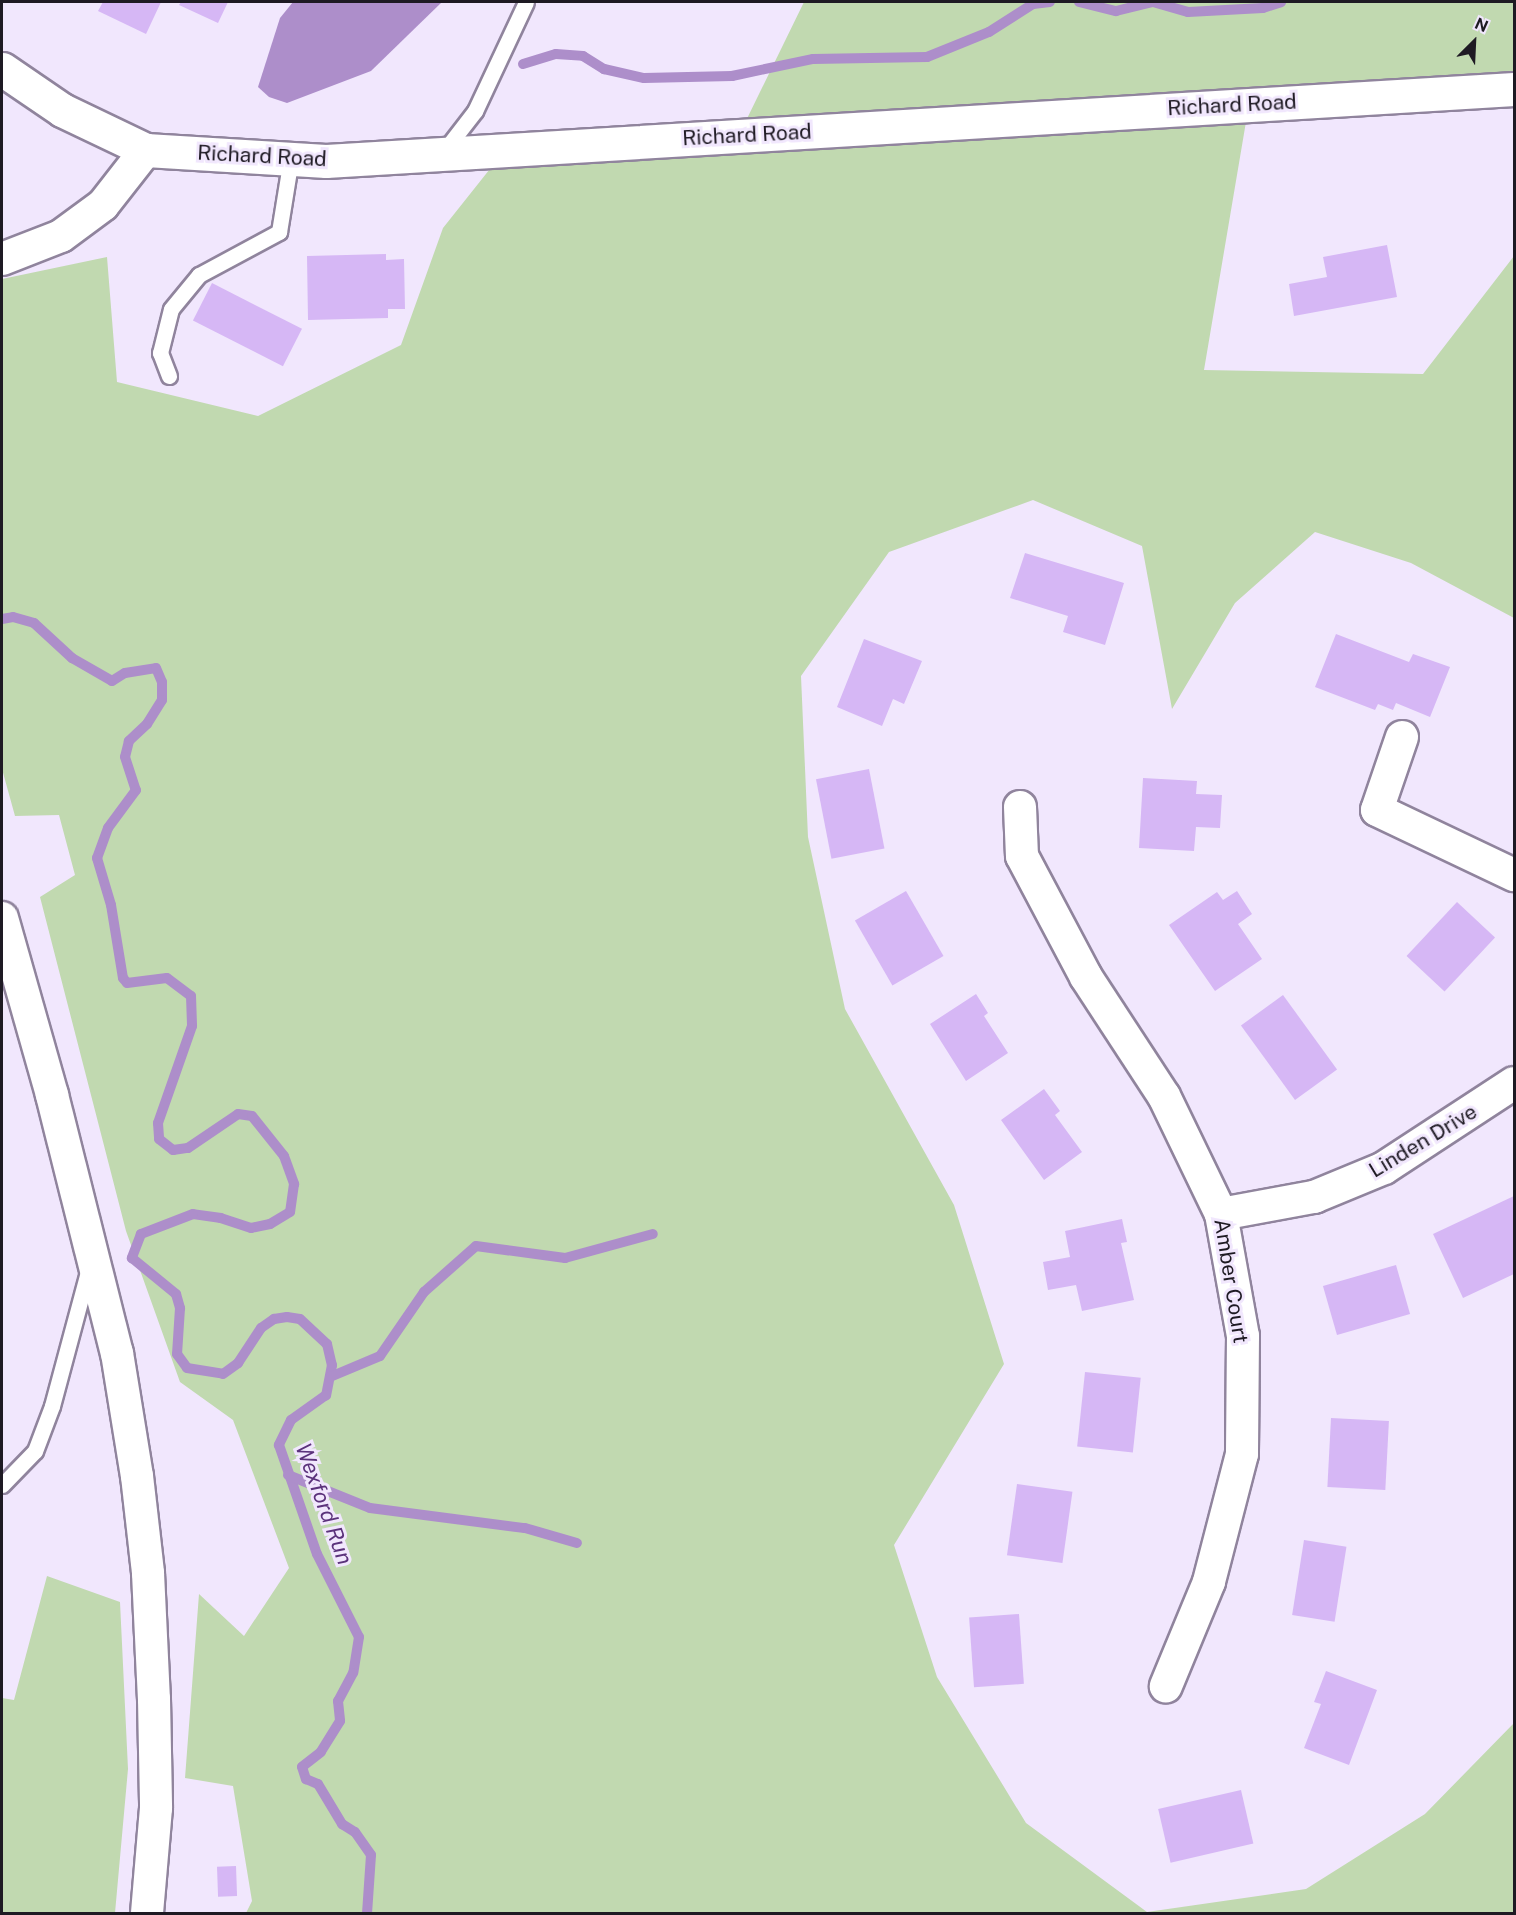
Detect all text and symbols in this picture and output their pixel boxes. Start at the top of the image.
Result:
north arrow [1444,12,1504,72]
text: N [1472,14,1491,36]
street label: Richard Road [1167,89,1297,121]
street label: Richard Road [682,119,812,151]
street label: Richard Road [197,140,327,172]
street label: Linden Drive [1364,1099,1482,1183]
street label: Amber Court [1209,1217,1253,1345]
water label: Wexford Run [290,1440,358,1568]

